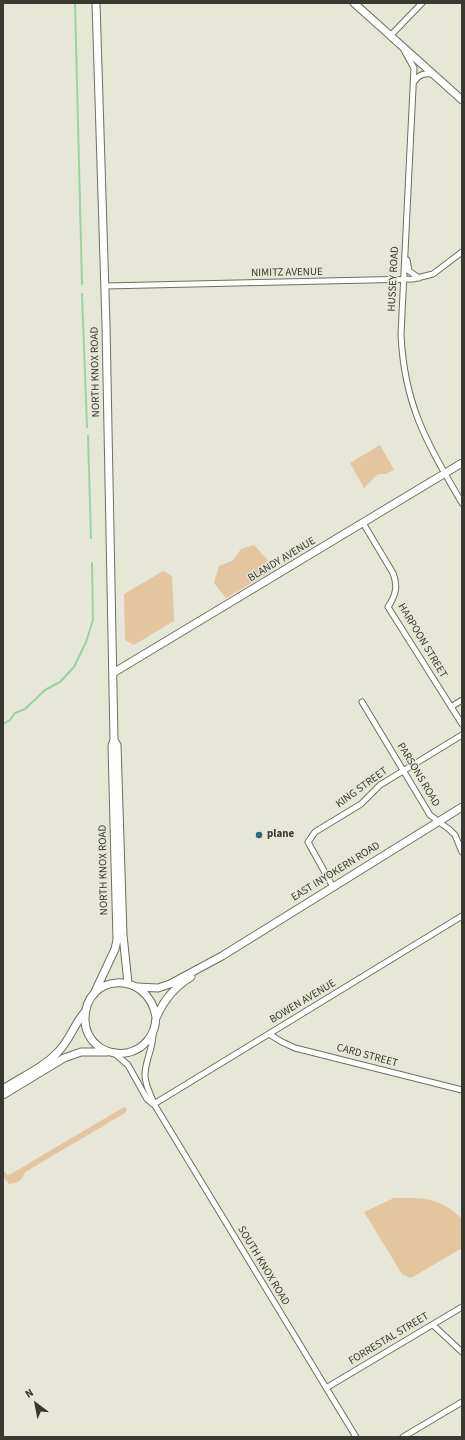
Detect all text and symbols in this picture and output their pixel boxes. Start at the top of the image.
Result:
street label: HUSSEY ROAD [386,246,402,312]
street label: NIMITZ AVENUE [251,266,323,280]
street label: NORTH KNOX ROAD [89,327,103,417]
street label: BLANDY AVENUE [246,535,318,585]
street label: HARPOON STREET [394,601,450,681]
street label: PARSONS ROAD [394,741,442,809]
street label: KING STREET [334,765,390,811]
street label: NORTH KNOX ROAD [97,825,111,915]
place label: plane [267,828,294,842]
marker: plane [254,830,264,840]
street label: EAST INYOKERN ROAD [289,839,383,905]
street label: BOWEN AVENUE [268,977,338,1027]
street label: CARD STREET [335,1042,399,1070]
street label: SOUTH KNOX ROAD [234,1224,292,1308]
street label: FORRESTAL STREET [347,1310,431,1368]
north arrow [16,1384,56,1424]
text: N [22,1385,36,1402]

